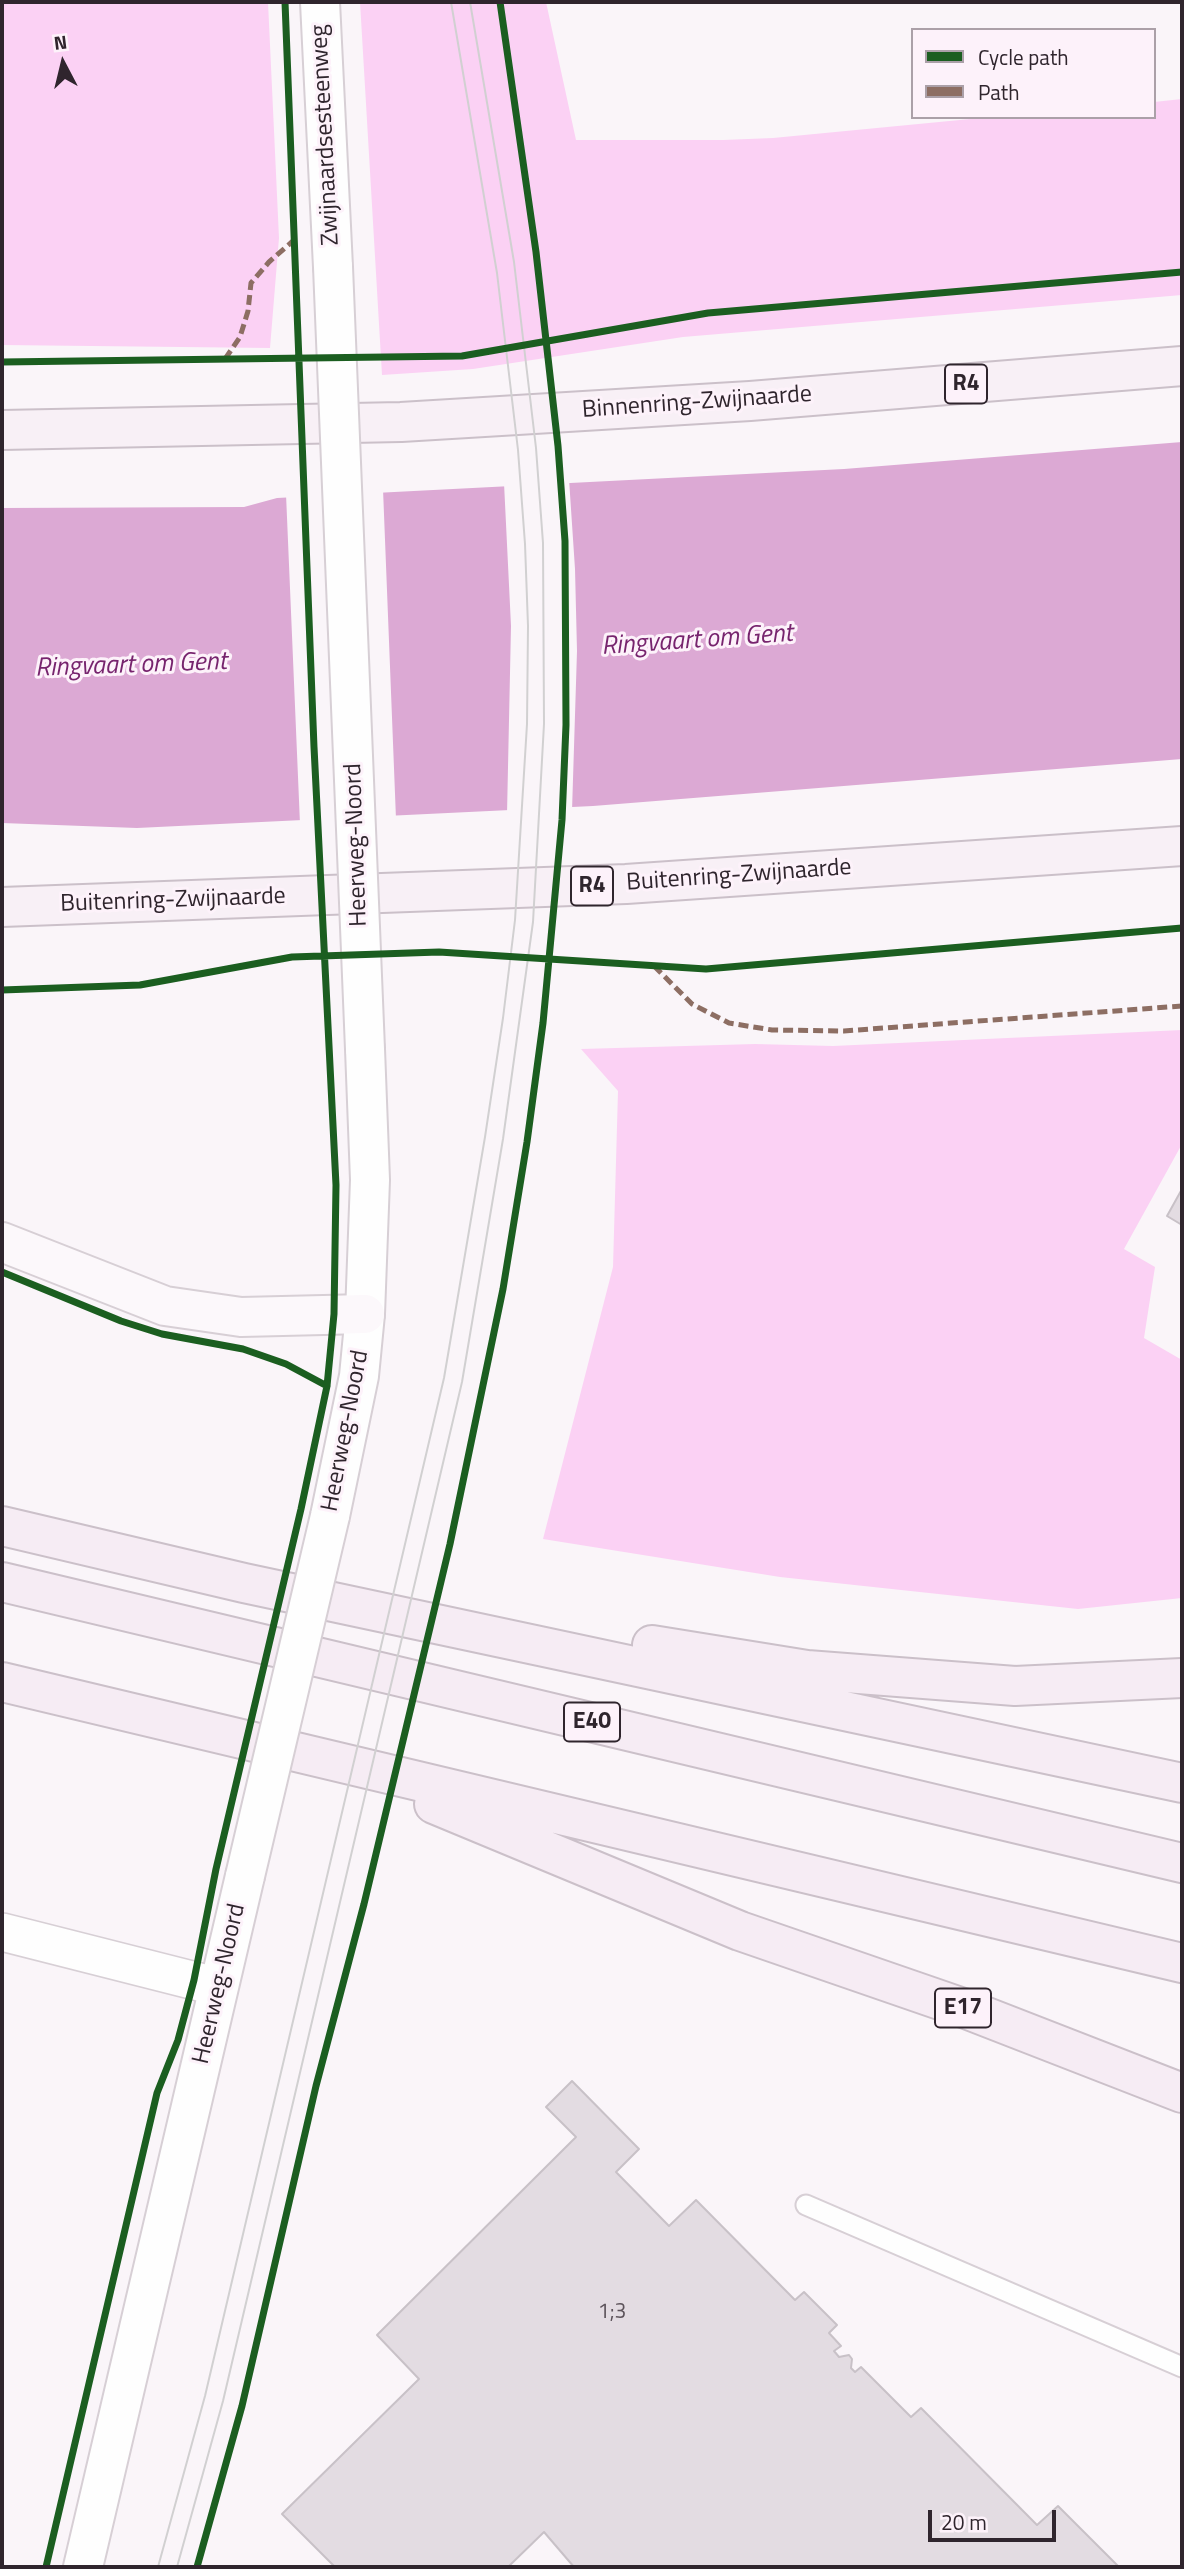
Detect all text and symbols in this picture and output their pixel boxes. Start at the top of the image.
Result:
street label: Zwijnaardsesteenweg [306,24,346,246]
text: N [52,26,69,57]
north arrow [28,28,98,98]
legend [911,28,1156,119]
text: Cycle path [978,41,1069,73]
text: Path [978,76,1020,108]
road number: R4 [945,364,987,404]
street label: Binnenring-Zwijnaarde [581,381,813,425]
water label: Ringvaart om Gent [600,619,794,663]
water label: Ringvaart om Gent [35,647,227,685]
street label: Heerweg-Noord [340,763,374,927]
street label: Buitenring-Zwijnaarde [625,854,853,898]
road number: R4 [571,866,613,906]
street label: Buitenring-Zwijnaarde [60,883,286,919]
street label: Heerweg-Noord [316,1348,376,1514]
road number: E40 [564,1702,620,1742]
street label: Heerweg-Noord [188,1901,252,2067]
road number: E17 [935,1988,991,2027]
house number: 1;3 [598,2300,626,2326]
scale bar [932,2496,1060,2540]
text: 20 m [941,2506,987,2538]

